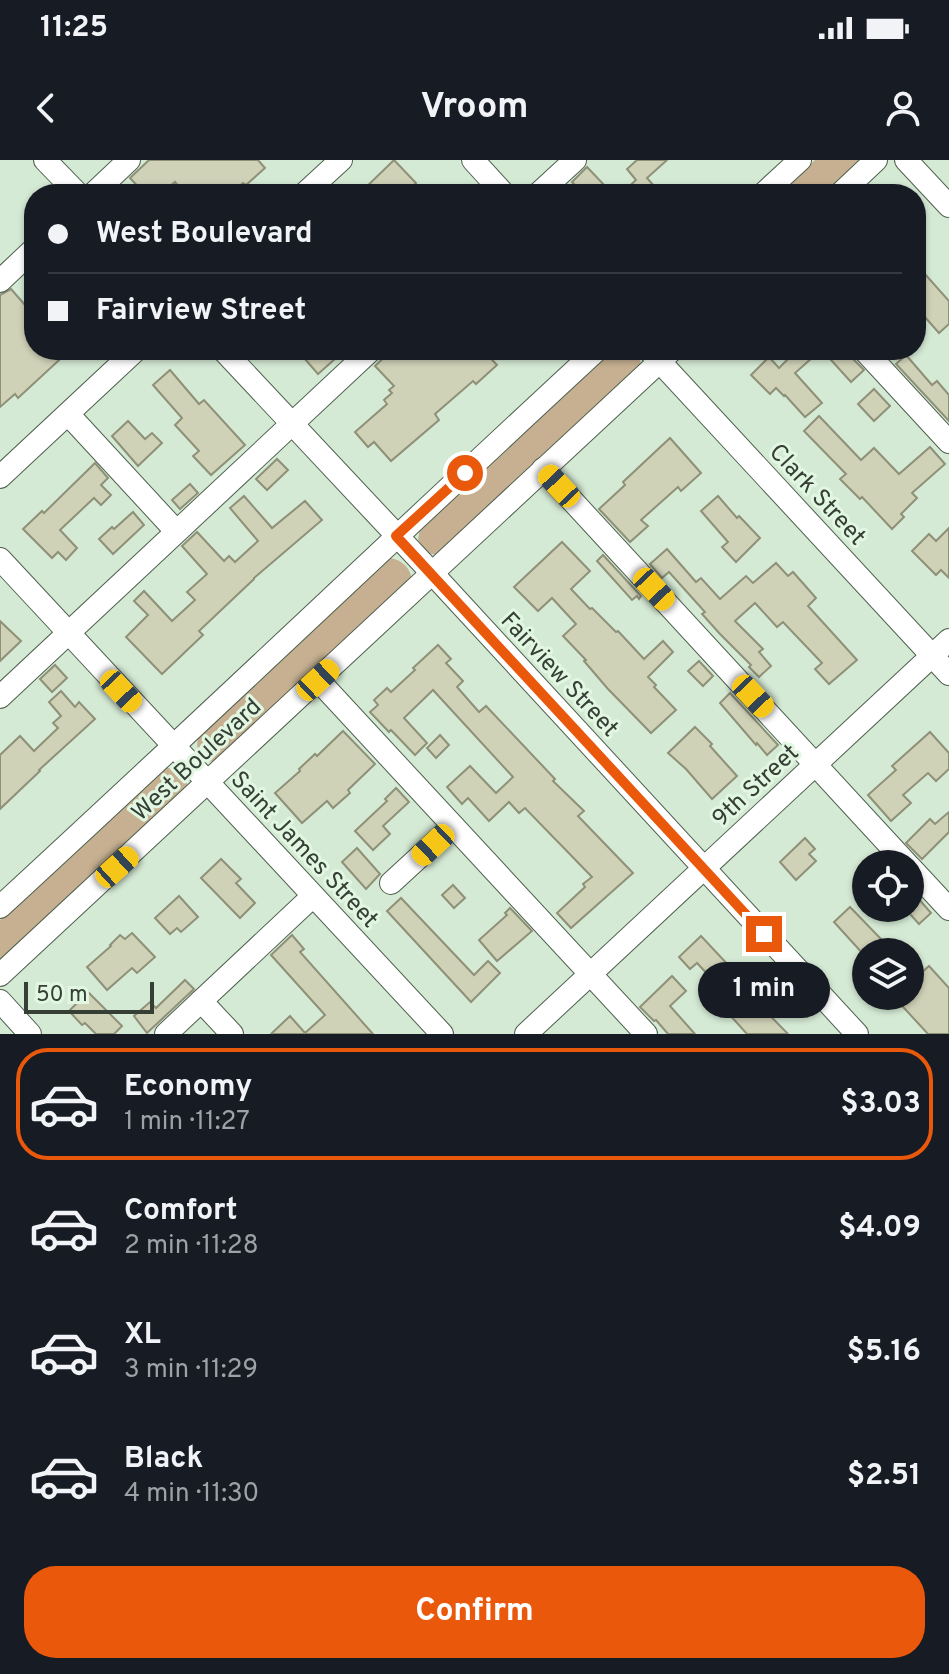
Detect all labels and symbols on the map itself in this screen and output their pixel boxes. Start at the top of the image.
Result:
street label: Clark Street [762,438,871,553]
route start [447,455,483,491]
car [534,460,584,512]
car [629,563,679,615]
street label: Fairview Street [493,607,624,744]
car [292,655,344,705]
car [96,665,146,717]
car [728,670,778,722]
street label: West Boulevard [126,693,269,828]
street label: 9th Street [707,739,806,834]
street label: Saint James Street [223,766,384,935]
car [407,820,459,870]
car [91,842,143,892]
route end [746,916,782,952]
callout: 1 min [698,962,830,1018]
scale bar [24,978,154,1014]

